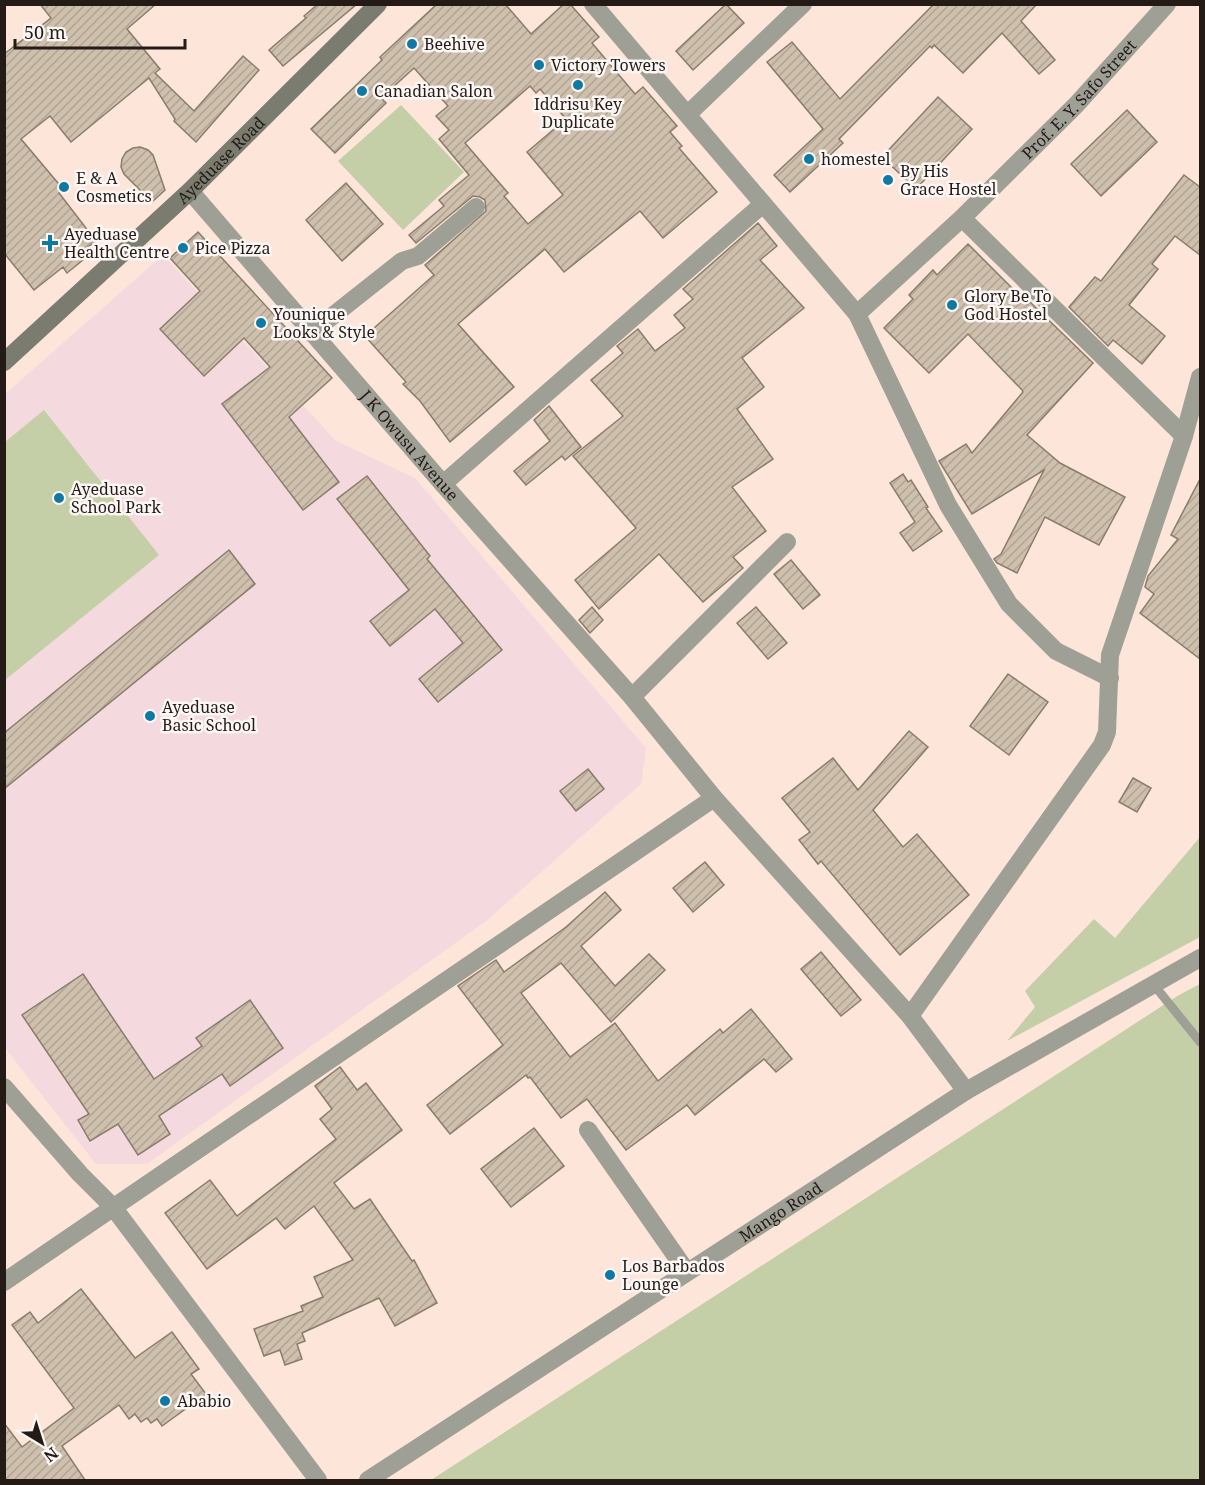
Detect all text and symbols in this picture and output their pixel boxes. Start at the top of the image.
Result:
scale bar [15,12,184,50]
text: 50 m [24,20,66,44]
place label: Beehive [424,33,485,55]
street label: Prof. E. Y. Safo Street [1017,34,1141,164]
marker: Beehive [405,37,419,51]
place label: Victory Towers [551,54,666,76]
marker: Victory Towers [532,58,546,72]
marker: Iddrisu Key Duplicate [571,78,585,92]
place label: Canadian Salon [374,80,493,102]
marker: Canadian Salon [355,84,369,98]
place label: Iddrisu Key Duplicate [534,93,623,133]
street label: Ayeduase Road [172,112,270,209]
place label: homestel [821,148,890,170]
marker: homestel [802,152,816,166]
place label: By His Grace Hostel [900,160,997,200]
place label: E & A Cosmetics [76,167,152,207]
marker: By His Grace Hostel [881,173,895,187]
marker: E & A Cosmetics [57,180,71,194]
place label: Ayeduase Health Centre [64,223,170,263]
marker: Ayeduase Health Centre [41,234,59,252]
place label: Pice Pizza [195,237,271,259]
marker: Pice Pizza [176,241,190,255]
place label: Glory Be To God Hostel [964,285,1052,325]
marker: Glory Be To God Hostel [945,298,959,312]
place label: Younique Looks & Style [272,303,375,343]
marker: Younique Looks & Style [254,316,268,330]
street label: J K Owusu Avenue [355,384,464,505]
place label: Ayeduase School Park [71,478,162,518]
marker: Ayeduase School Park [52,491,66,505]
place label: Ayeduase Basic School [162,696,256,736]
marker: Ayeduase Basic School [143,709,157,723]
street label: Mango Road [735,1177,826,1247]
place label: Los Barbados Lounge [622,1255,725,1295]
marker: Los Barbados Lounge [603,1268,617,1282]
place label: Ababio [177,1390,231,1412]
marker: Ababio [158,1394,172,1408]
north arrow [12,1413,72,1473]
text: N [39,1442,63,1468]

